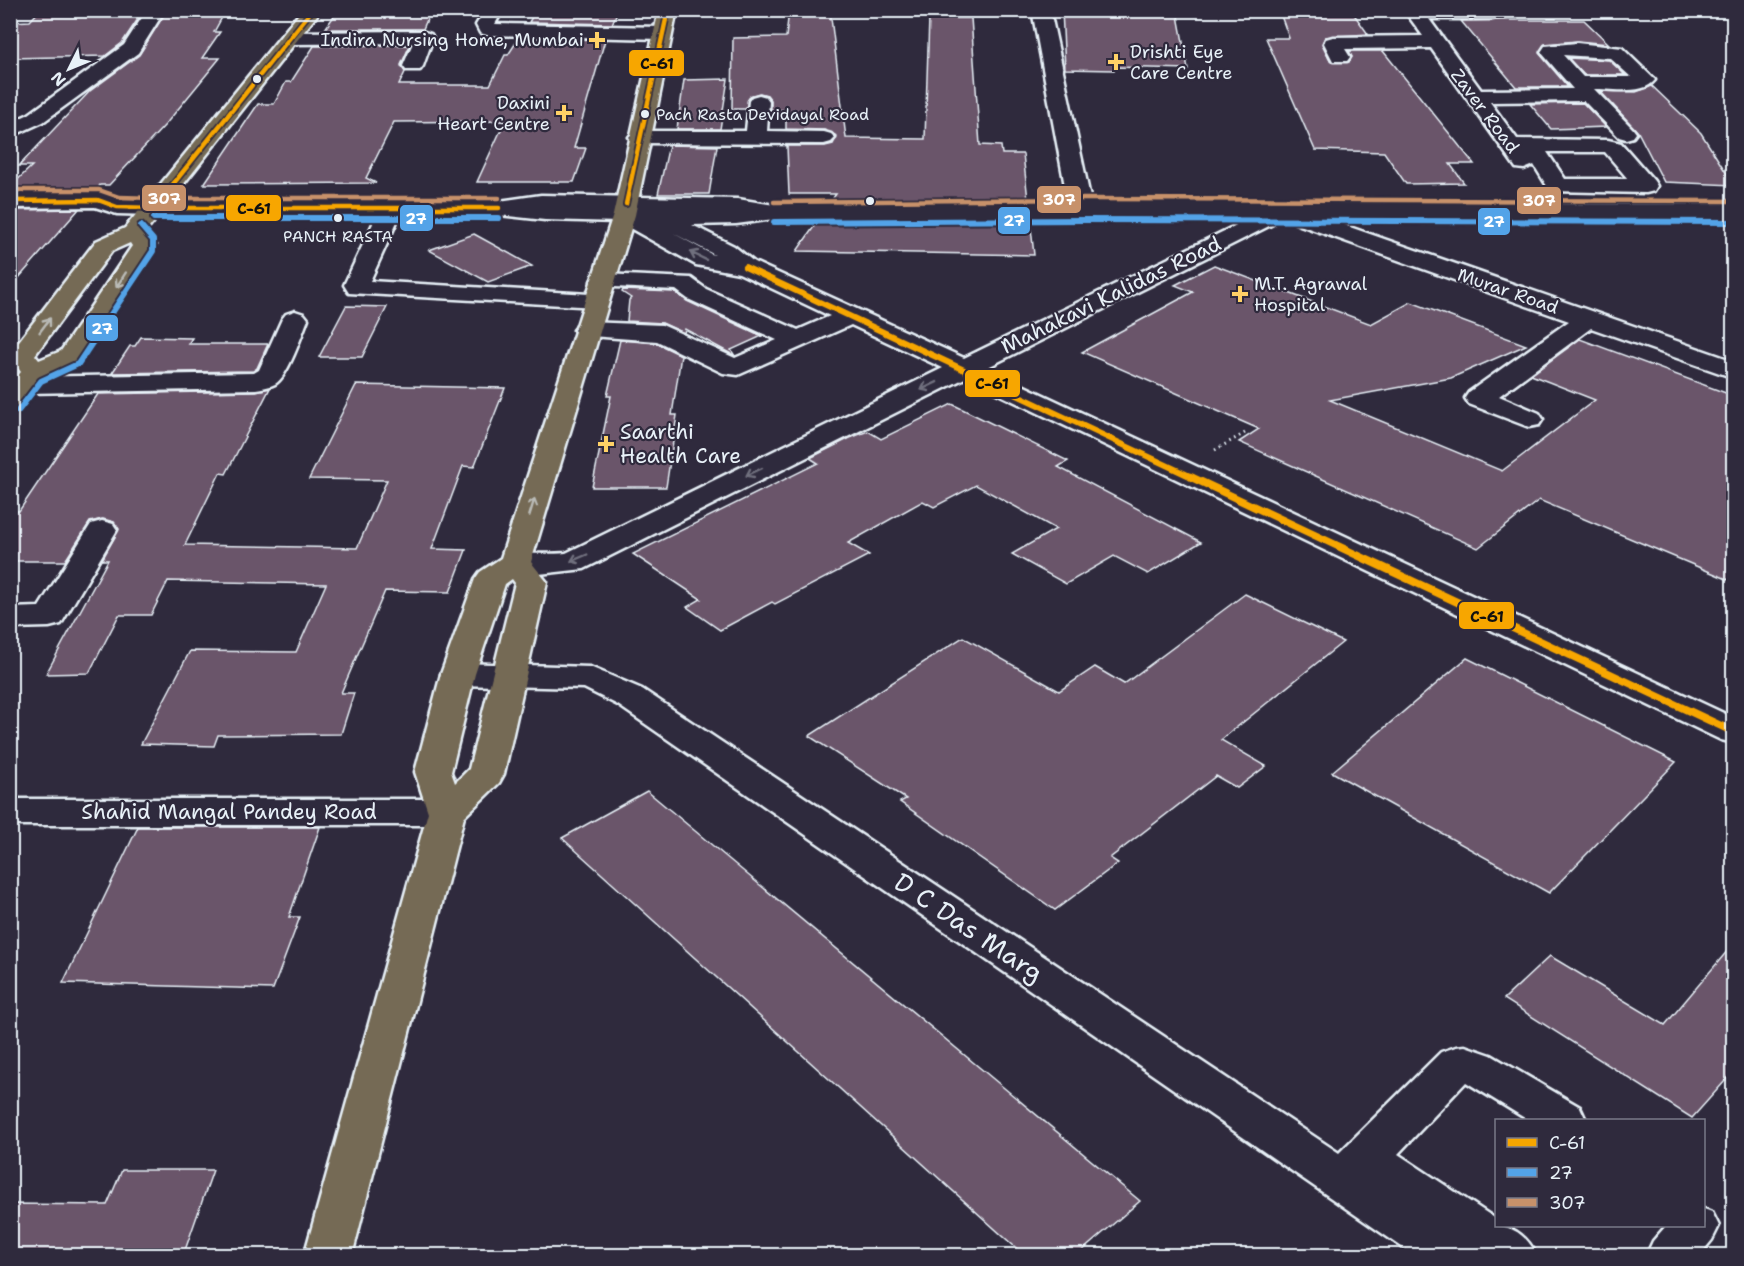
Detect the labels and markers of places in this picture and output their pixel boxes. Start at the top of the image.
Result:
place label: Indira Nursing Home, Mumbai [321,28,584,52]
marker: Indira Nursing Home, Mumbai [588,31,606,49]
place label: Drishti Eye Care Centre [1130,40,1232,85]
marker: Drishti Eye Care Centre [1107,53,1125,71]
unlabelled marker [251,73,263,85]
place label: Daxini Heart Centre [437,91,550,136]
marker: Daxini Heart Centre [555,104,573,122]
place label: Pach Rasta Devidayal Road [656,104,869,125]
marker: Pach Rasta Devidayal Road [639,108,651,120]
unlabelled marker [864,195,876,207]
marker: PANCH RASTA [332,212,344,224]
place label: PANCH RASTA [283,226,393,247]
place label: M.T. Agrawal Hospital [1254,272,1368,317]
marker: M.T. Agrawal Hospital [1231,285,1249,303]
place label: Saarthi Health Care [620,418,741,470]
marker: Saarthi Health Care [597,435,615,453]

